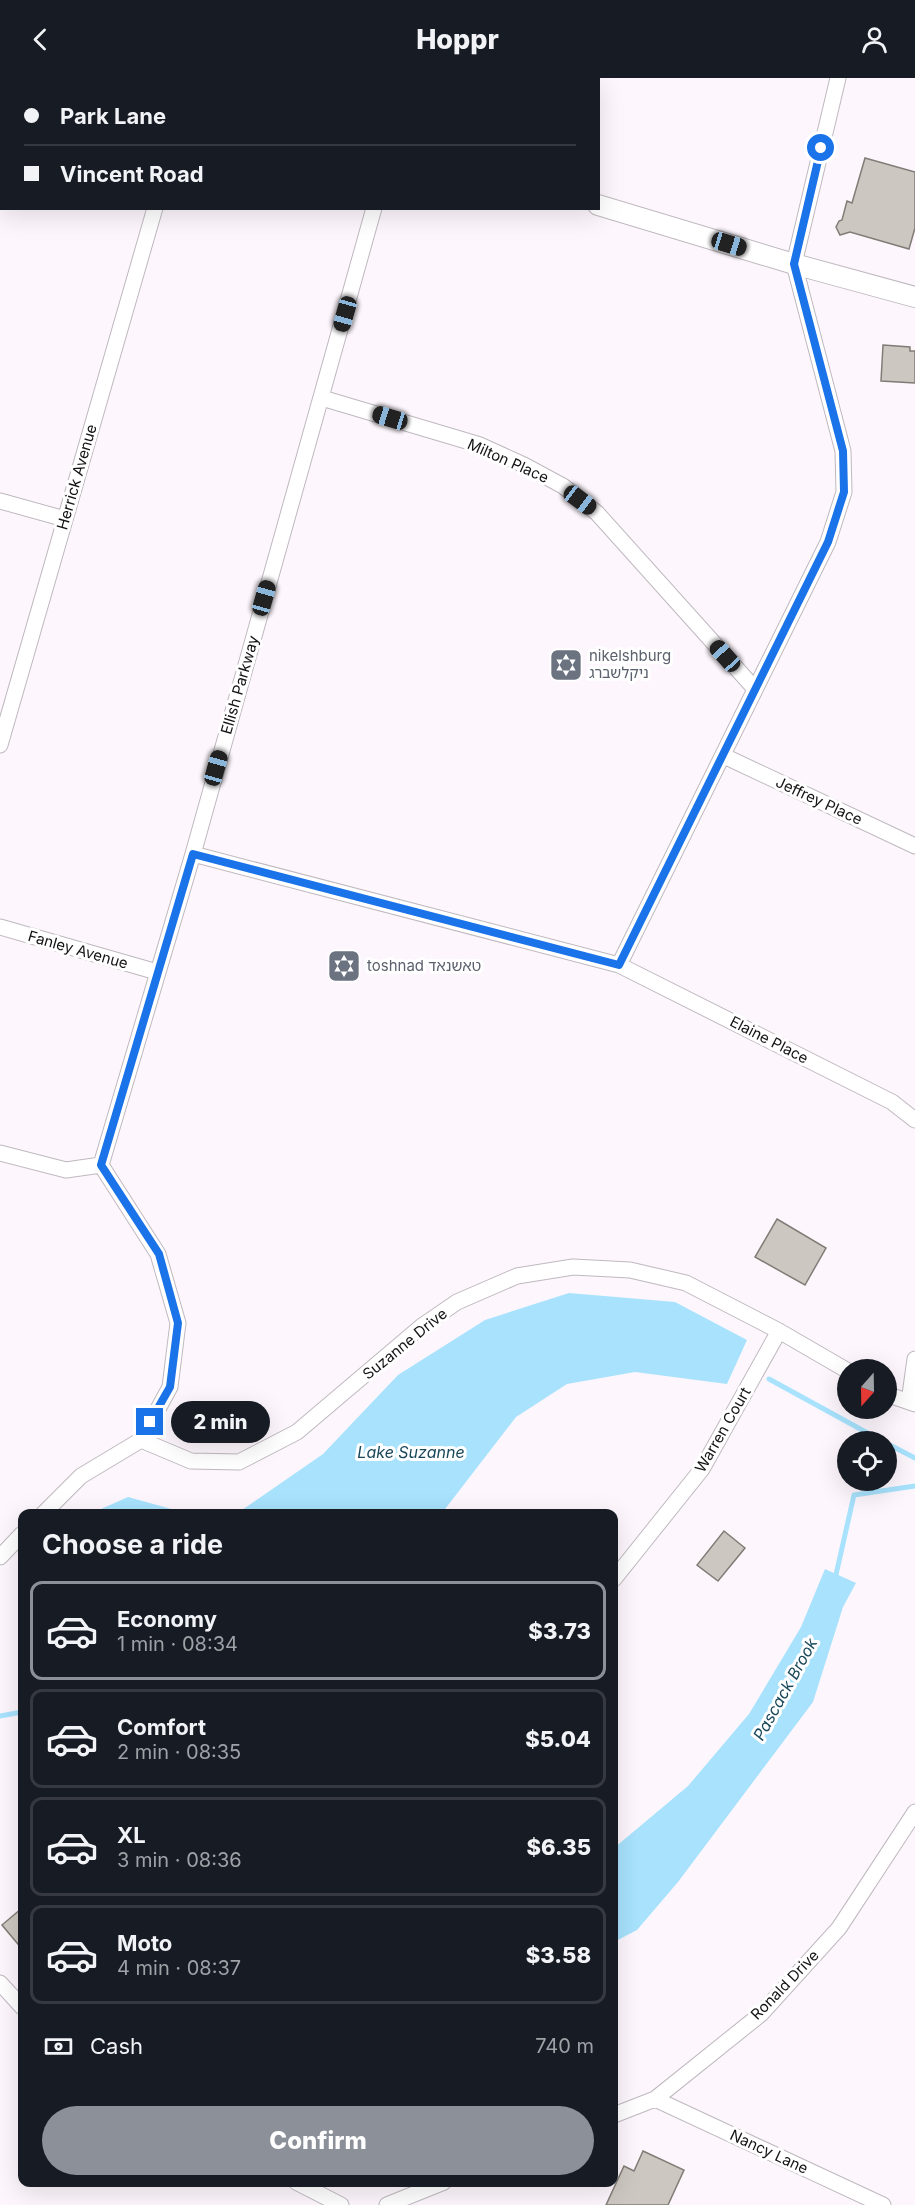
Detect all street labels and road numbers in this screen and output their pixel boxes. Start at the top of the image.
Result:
street label: Herrick Avenue [52,422,101,532]
street label: Milton Place [465,434,552,487]
street label: Ellish Parkway [216,633,263,736]
street label: Jeffrey Place [773,772,865,829]
street label: Fanley Avenue [26,926,130,973]
street label: Elaine Place [727,1012,812,1067]
street label: Suzanne Drive [359,1304,451,1383]
street label: Warren Court [691,1384,755,1476]
street label: Ronald Drive [747,1946,823,2024]
street label: Nancy Lane [727,2125,811,2178]

